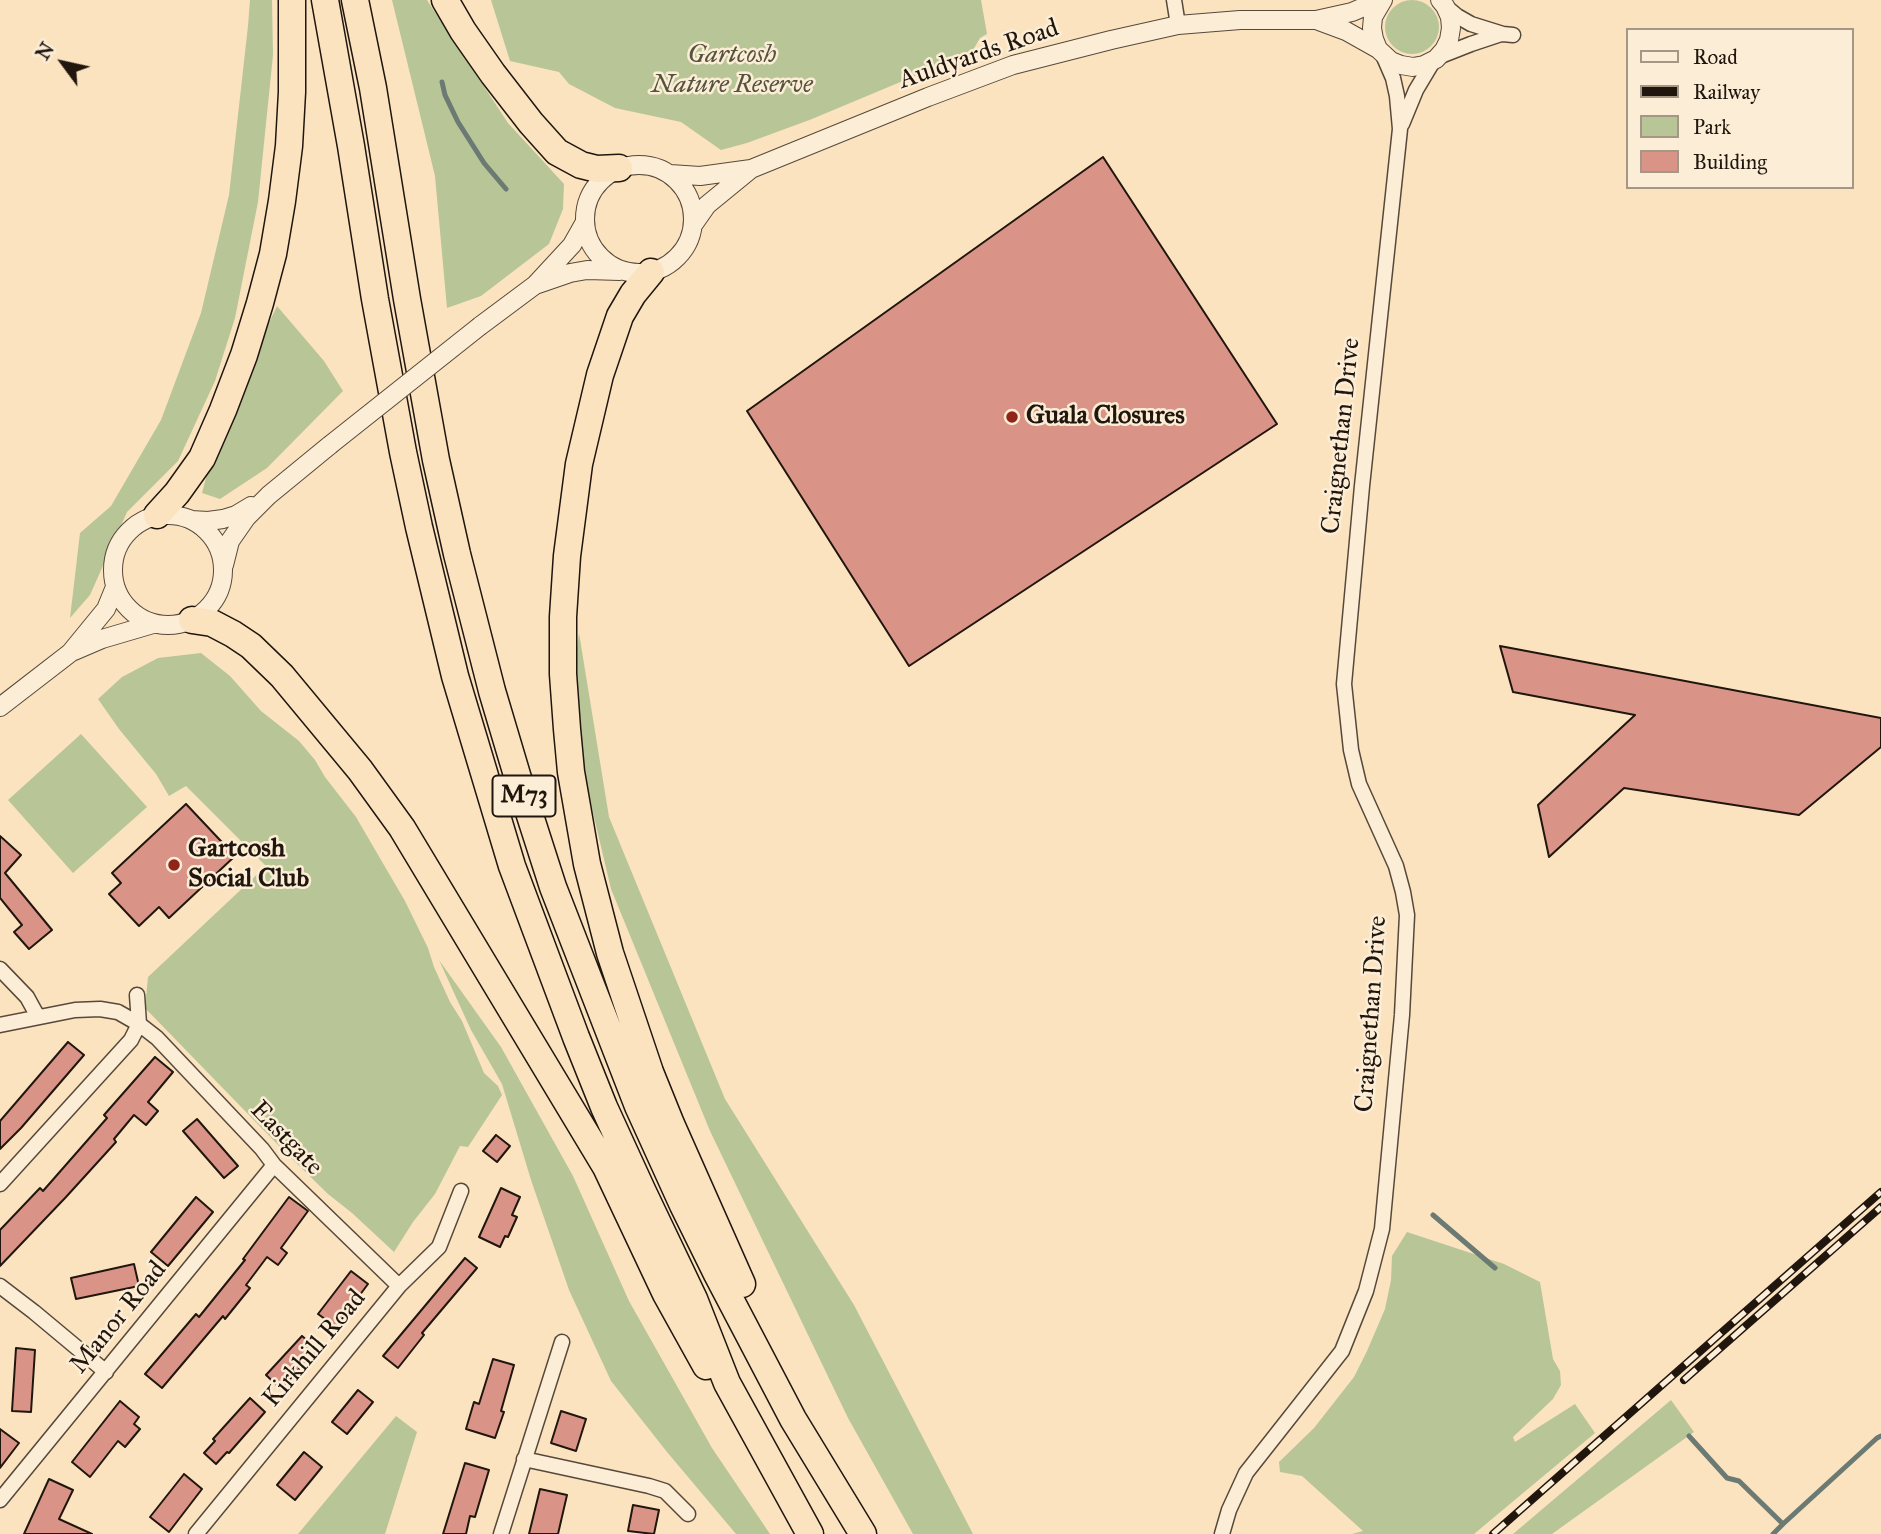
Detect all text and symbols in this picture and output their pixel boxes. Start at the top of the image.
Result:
street label: Auldyards Road [895,13,1063,97]
north arrow [28,28,98,98]
legend [1626,28,1853,189]
text: N [31,38,59,64]
park label: Gartcosh Nature Reserve [651,40,813,102]
text: Road [1693,44,1738,70]
text: Railway [1693,79,1760,105]
text: Park [1693,114,1731,140]
text: Building [1693,149,1767,175]
street label: Craignethan Drive [1316,336,1368,536]
place label: Guala Closures [1026,401,1185,433]
marker: Guala Closures [1004,409,1020,425]
road number: M73 [492,776,556,816]
place label: Gartcosh Social Club [188,834,309,896]
marker: Gartcosh Social Club [166,857,182,873]
street label: Craignethan Drive [1350,915,1394,1113]
street label: Eastgate [243,1095,329,1183]
street label: Manor Road [64,1255,174,1381]
street label: Kirkhill Road [257,1284,373,1414]

